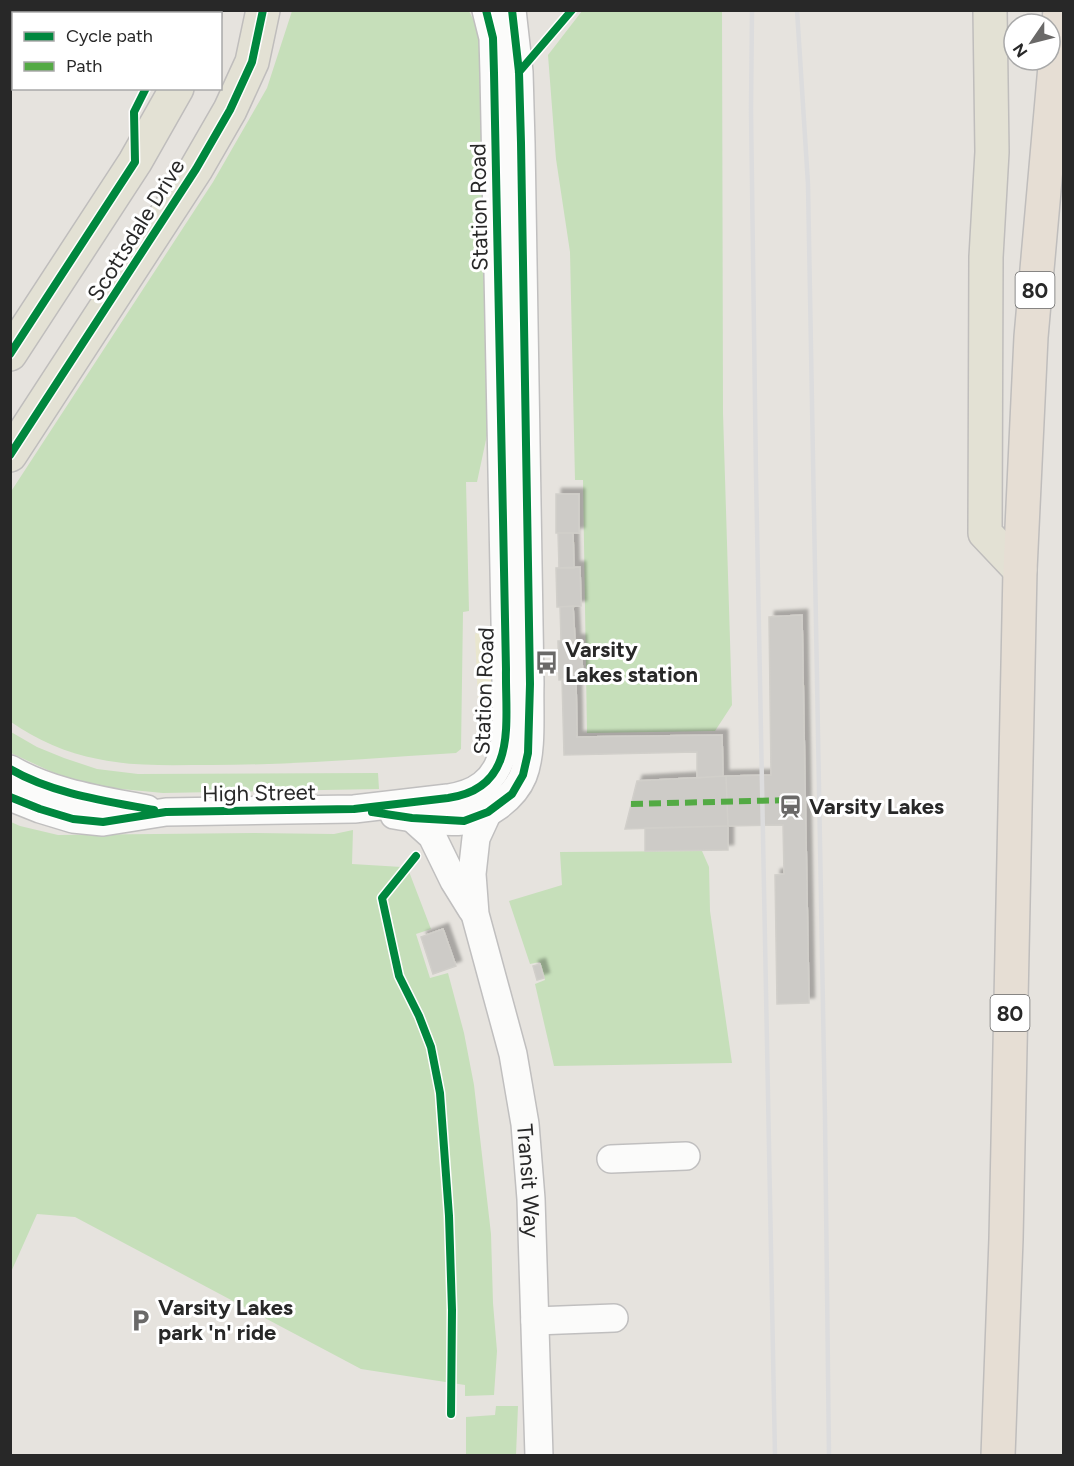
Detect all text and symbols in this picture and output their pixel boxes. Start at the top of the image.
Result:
legend [12,12,222,90]
north arrow [1002,12,1062,72]
text: Cycle path [66,25,153,47]
text: N [1009,40,1031,61]
text: Path [66,55,102,77]
street label: Station Road [464,143,494,271]
street label: Scottsdale Drive [82,154,190,306]
road number: 80 [1016,272,1054,308]
street label: Station Road [468,627,500,755]
place label: Varsity Lakes station [565,636,698,688]
bus stop icon: Varsity Lakes station [534,649,560,675]
street label: High Street [202,779,316,807]
station icon: Varsity Lakes [778,793,804,819]
place label: Varsity Lakes [809,793,944,820]
road number: 80 [990,995,1030,1031]
street label: Transit Way [512,1123,546,1239]
place label: Varsity Lakes park 'n' ride [158,1294,293,1346]
parking icon: Varsity Lakes park 'n' ride [127,1307,153,1333]

